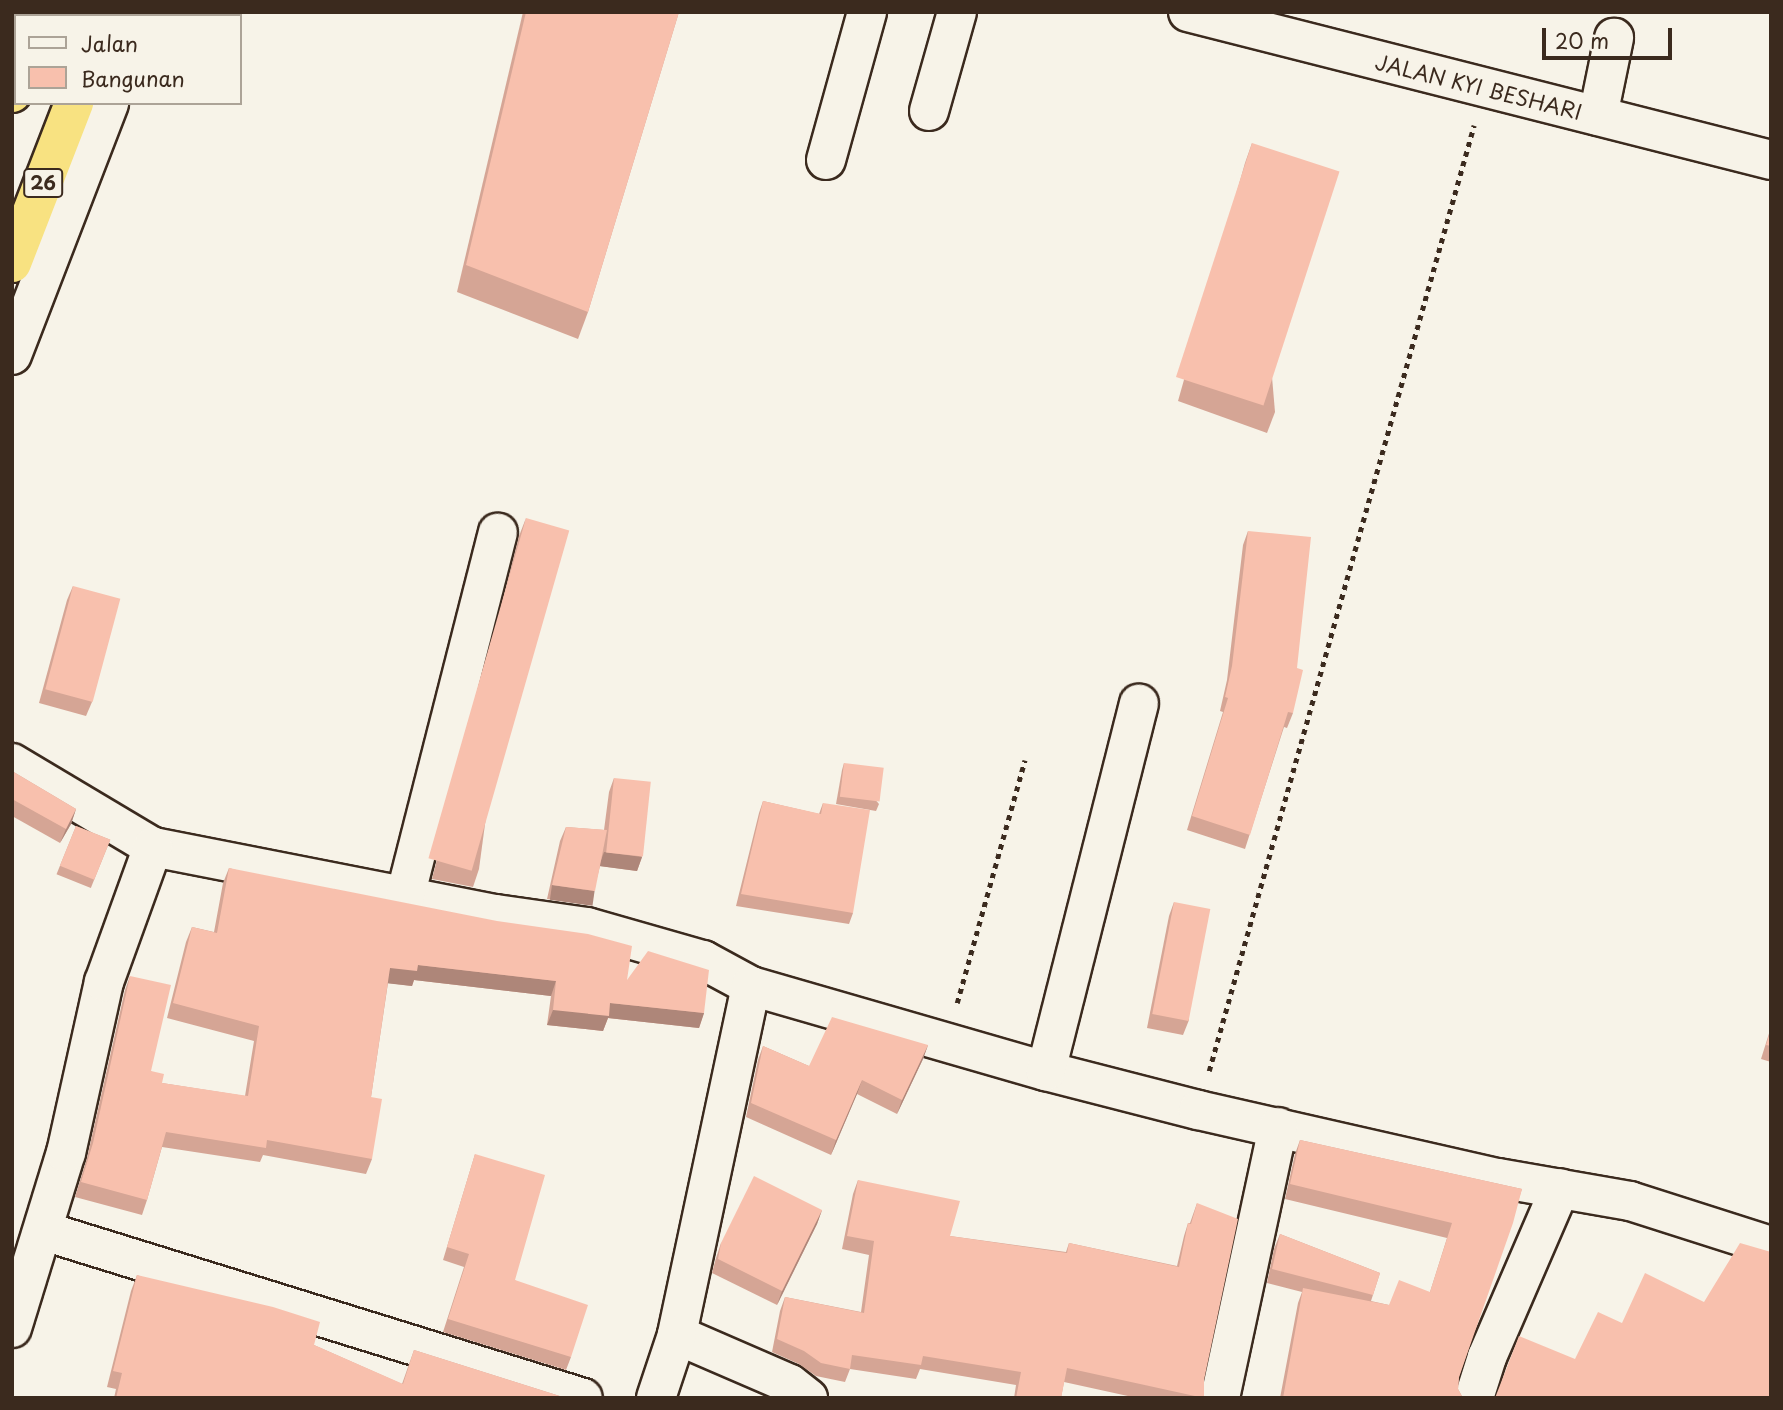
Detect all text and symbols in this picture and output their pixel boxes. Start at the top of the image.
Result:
legend [14,14,242,105]
scale bar [1545,14,1674,58]
text: 20 m [1555,24,1609,56]
text: Jalan [81,27,138,59]
street label: JALAN KYI BESHARI [1372,48,1586,124]
text: Bangunan [81,62,185,94]
road number: 26 [22,168,64,198]

